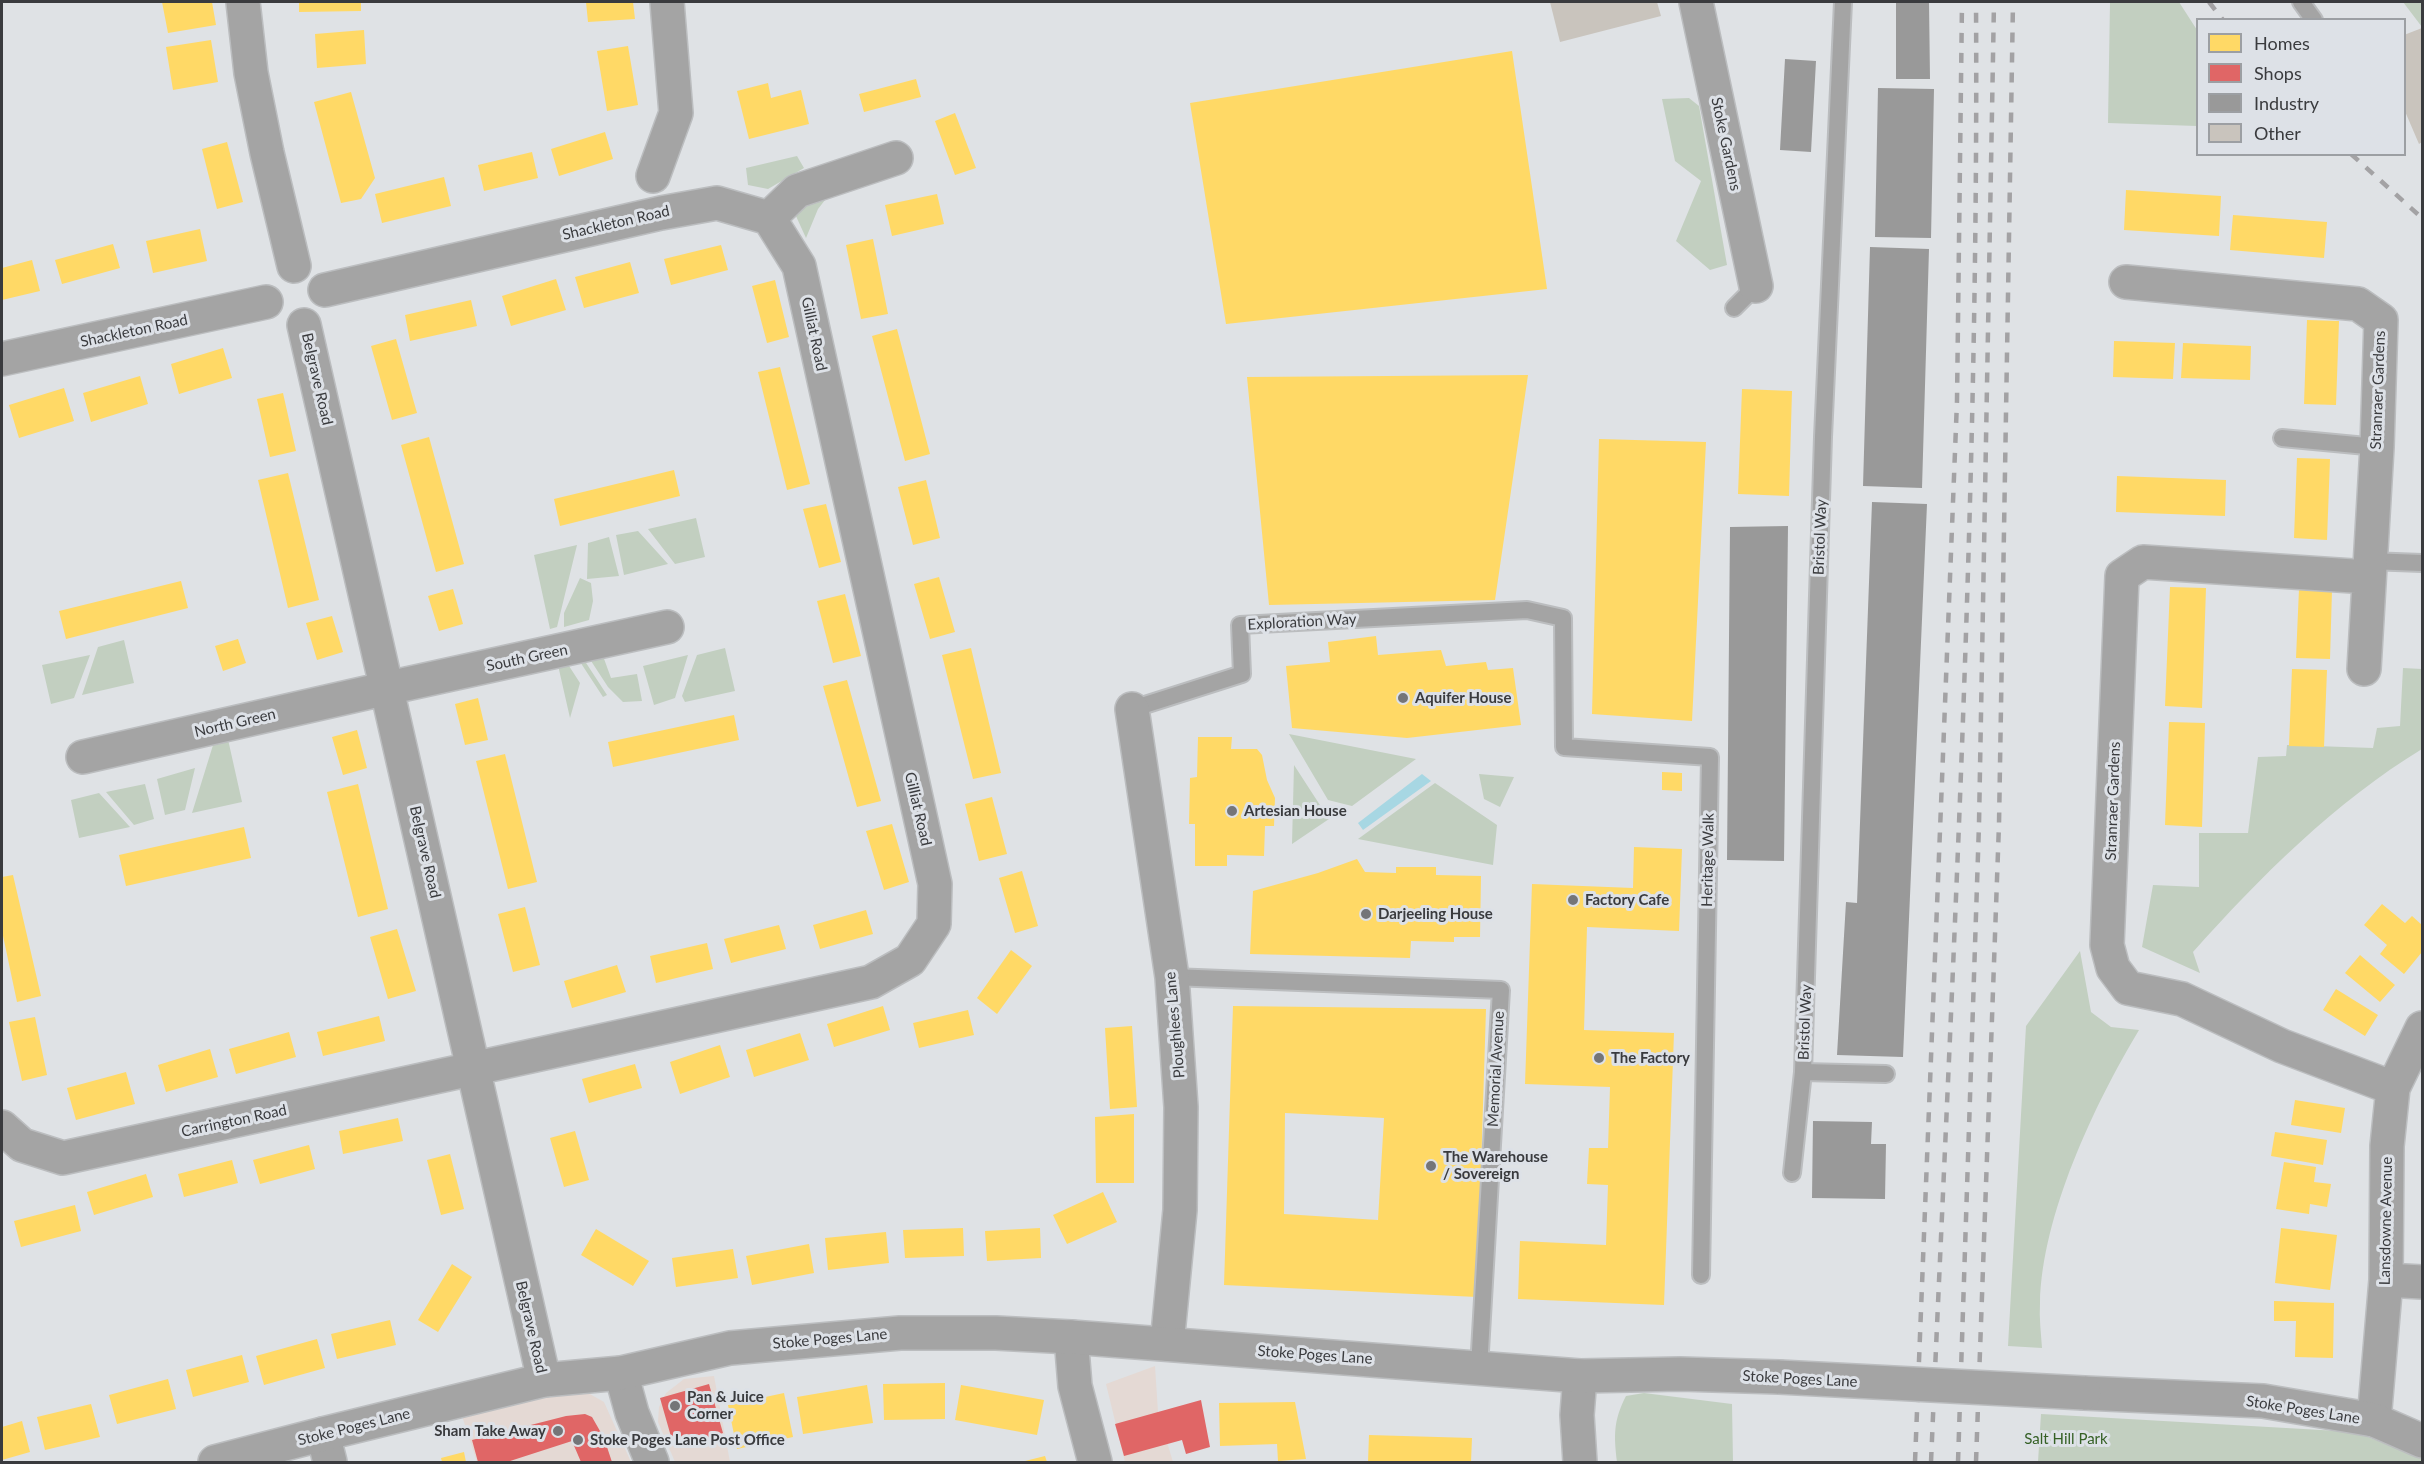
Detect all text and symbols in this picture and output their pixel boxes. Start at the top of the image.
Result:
legend [2196,18,2406,156]
text: Homes [2254,32,2310,54]
text: Shops [2254,62,2302,84]
text: Industry [2254,92,2319,114]
street label: Stoke Gardens [1707,96,1745,192]
text: Other [2254,122,2301,144]
street label: Shackleton Road [561,202,671,244]
street label: Gilliat Road [797,295,831,373]
street label: Shackleton Road [79,311,189,351]
street label: Stranraer Gardens [2367,330,2389,450]
street label: Belgrave Road [298,331,336,427]
street label: Bristol Way [1810,499,1830,575]
street label: Exploration Way [1247,610,1357,634]
street label: South Green [485,641,569,675]
place label: Aquifer House [1415,689,1511,707]
marker: Aquifer House [1396,691,1410,705]
street label: North Green [193,705,277,741]
street label: Stranraer Gardens [2102,741,2124,861]
street label: Gilliat Road [901,770,935,848]
place label: Artesian House [1244,802,1347,820]
street label: Belgrave Road [406,804,444,900]
marker: Artesian House [1225,804,1239,818]
street label: Heritage Walk [1698,813,1718,907]
place label: Factory Cafe [1585,891,1669,909]
marker: Factory Cafe [1566,893,1580,907]
place label: Darjeeling House [1378,905,1493,923]
marker: Darjeeling House [1359,907,1373,921]
street label: Ploughlees Lane [1161,971,1189,1079]
street label: Bristol Way [1795,984,1815,1060]
street label: Memorial Avenue [1484,1011,1508,1127]
place label: The Factory [1611,1049,1690,1067]
marker: The Factory [1592,1051,1606,1065]
street label: Carrington Road [180,1101,288,1141]
place label: The Warehouse / Sovereign [1443,1148,1548,1183]
street label: Lansdowne Avenue [2376,1157,2396,1285]
marker: The Warehouse / Sovereign [1424,1159,1438,1173]
street label: Belgrave Road [512,1279,550,1375]
street label: Stoke Poges Lane [772,1325,888,1353]
street label: Stoke Poges Lane [1257,1342,1373,1368]
street label: Stoke Poges Lane [1742,1367,1858,1391]
place label: Pan & Juice Corner [687,1388,764,1423]
street label: Stoke Poges Lane [2245,1392,2361,1428]
marker: Pan & Juice Corner [668,1399,682,1413]
street label: Stoke Poges Lane [296,1404,412,1450]
place label: Sham Take Away [434,1422,546,1440]
marker: Sham Take Away [551,1424,565,1438]
park label: Salt Hill Park [2024,1430,2108,1448]
place label: Stoke Poges Lane Post Office [590,1431,785,1449]
marker: Stoke Poges Lane Post Office [571,1433,585,1447]

